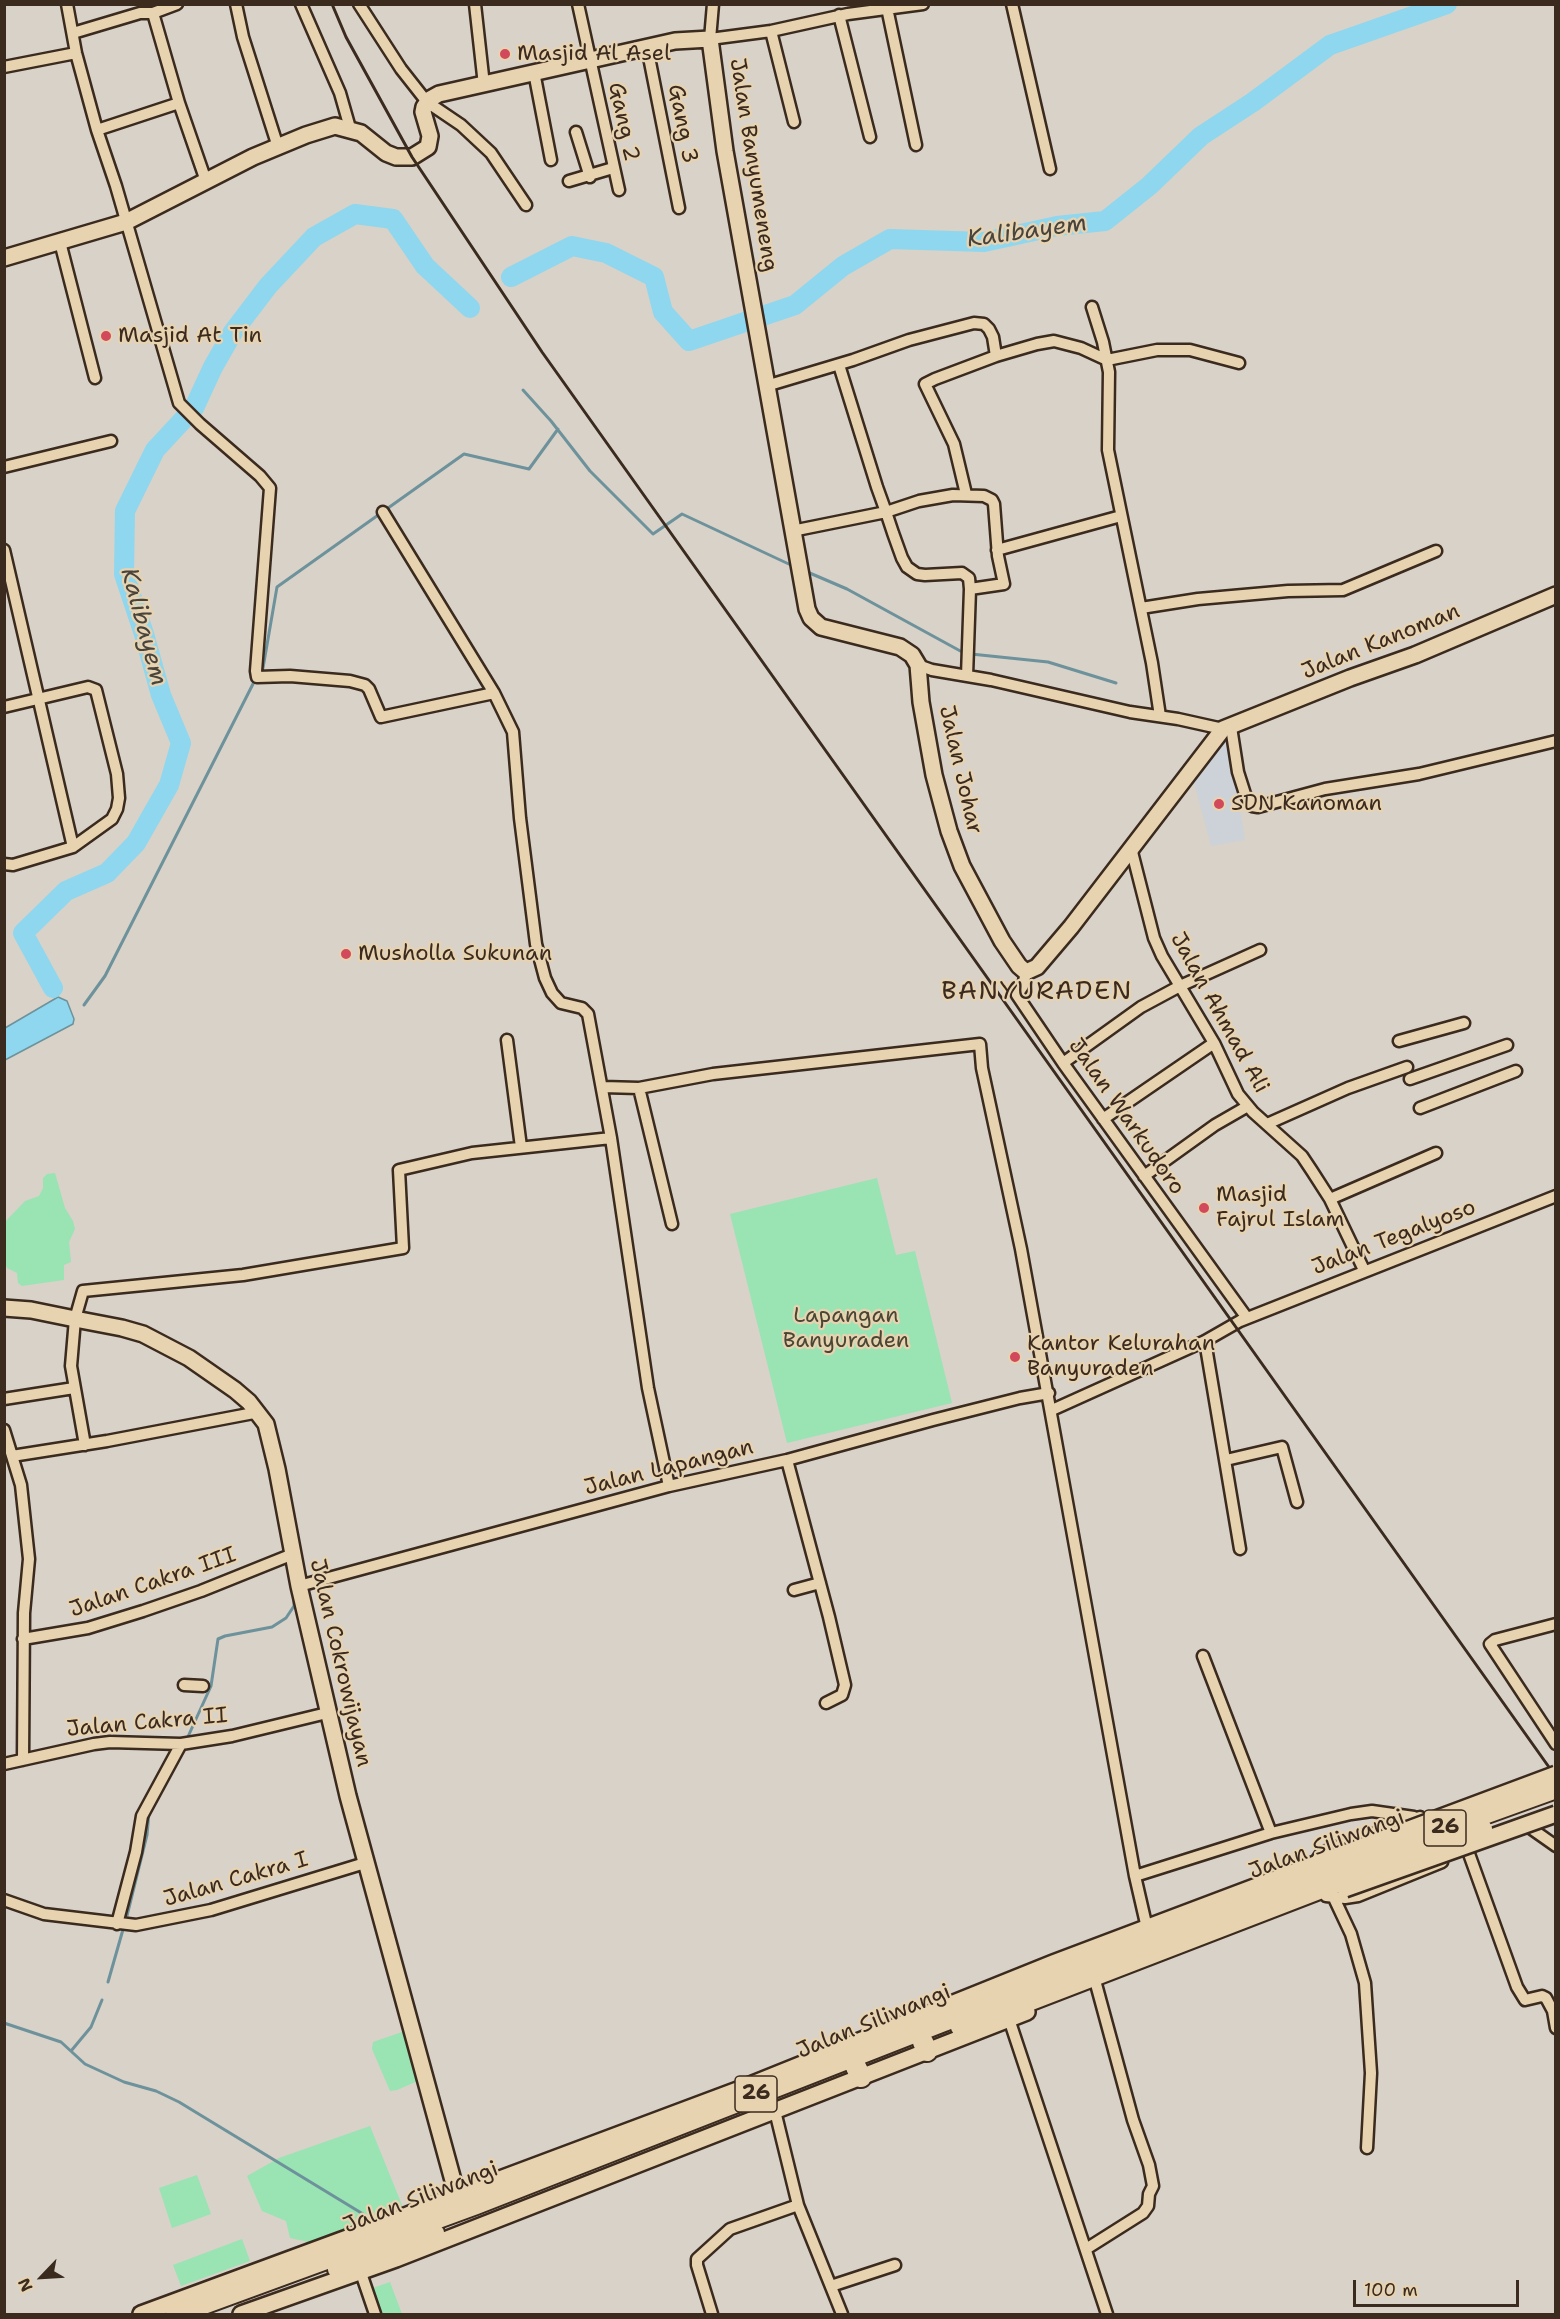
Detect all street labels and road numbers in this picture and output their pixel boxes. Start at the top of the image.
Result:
street label: Jalan Banyumeneng [723,56,783,274]
street label: Gang 2 [602,80,644,164]
street label: Gang 3 [661,82,703,166]
street label: Jalan Kanoman [1298,598,1464,686]
street label: Jalan Johar [932,703,988,837]
street label: Jalan Ahmad Ali [1164,928,1274,1098]
street label: Jalan Warkudoro [1062,1034,1190,1200]
street label: Jalan Tegalyoso [1308,1195,1480,1281]
street label: Jalan Lapangan [582,1434,756,1502]
street label: Jalan Cakra III [66,1542,240,1624]
street label: Jalan Cokrowijayan [303,1557,377,1769]
street label: Jalan Cakra II [65,1703,229,1743]
street label: Jalan Siliwangi [1245,1805,1409,1885]
road number: 26 [1424,1810,1466,1846]
street label: Jalan Cakra I [161,1847,311,1913]
street label: Jalan Siliwangi [793,1979,955,2065]
road number: 26 [735,2076,777,2112]
street label: Jalan Siliwangi [340,2156,502,2240]

